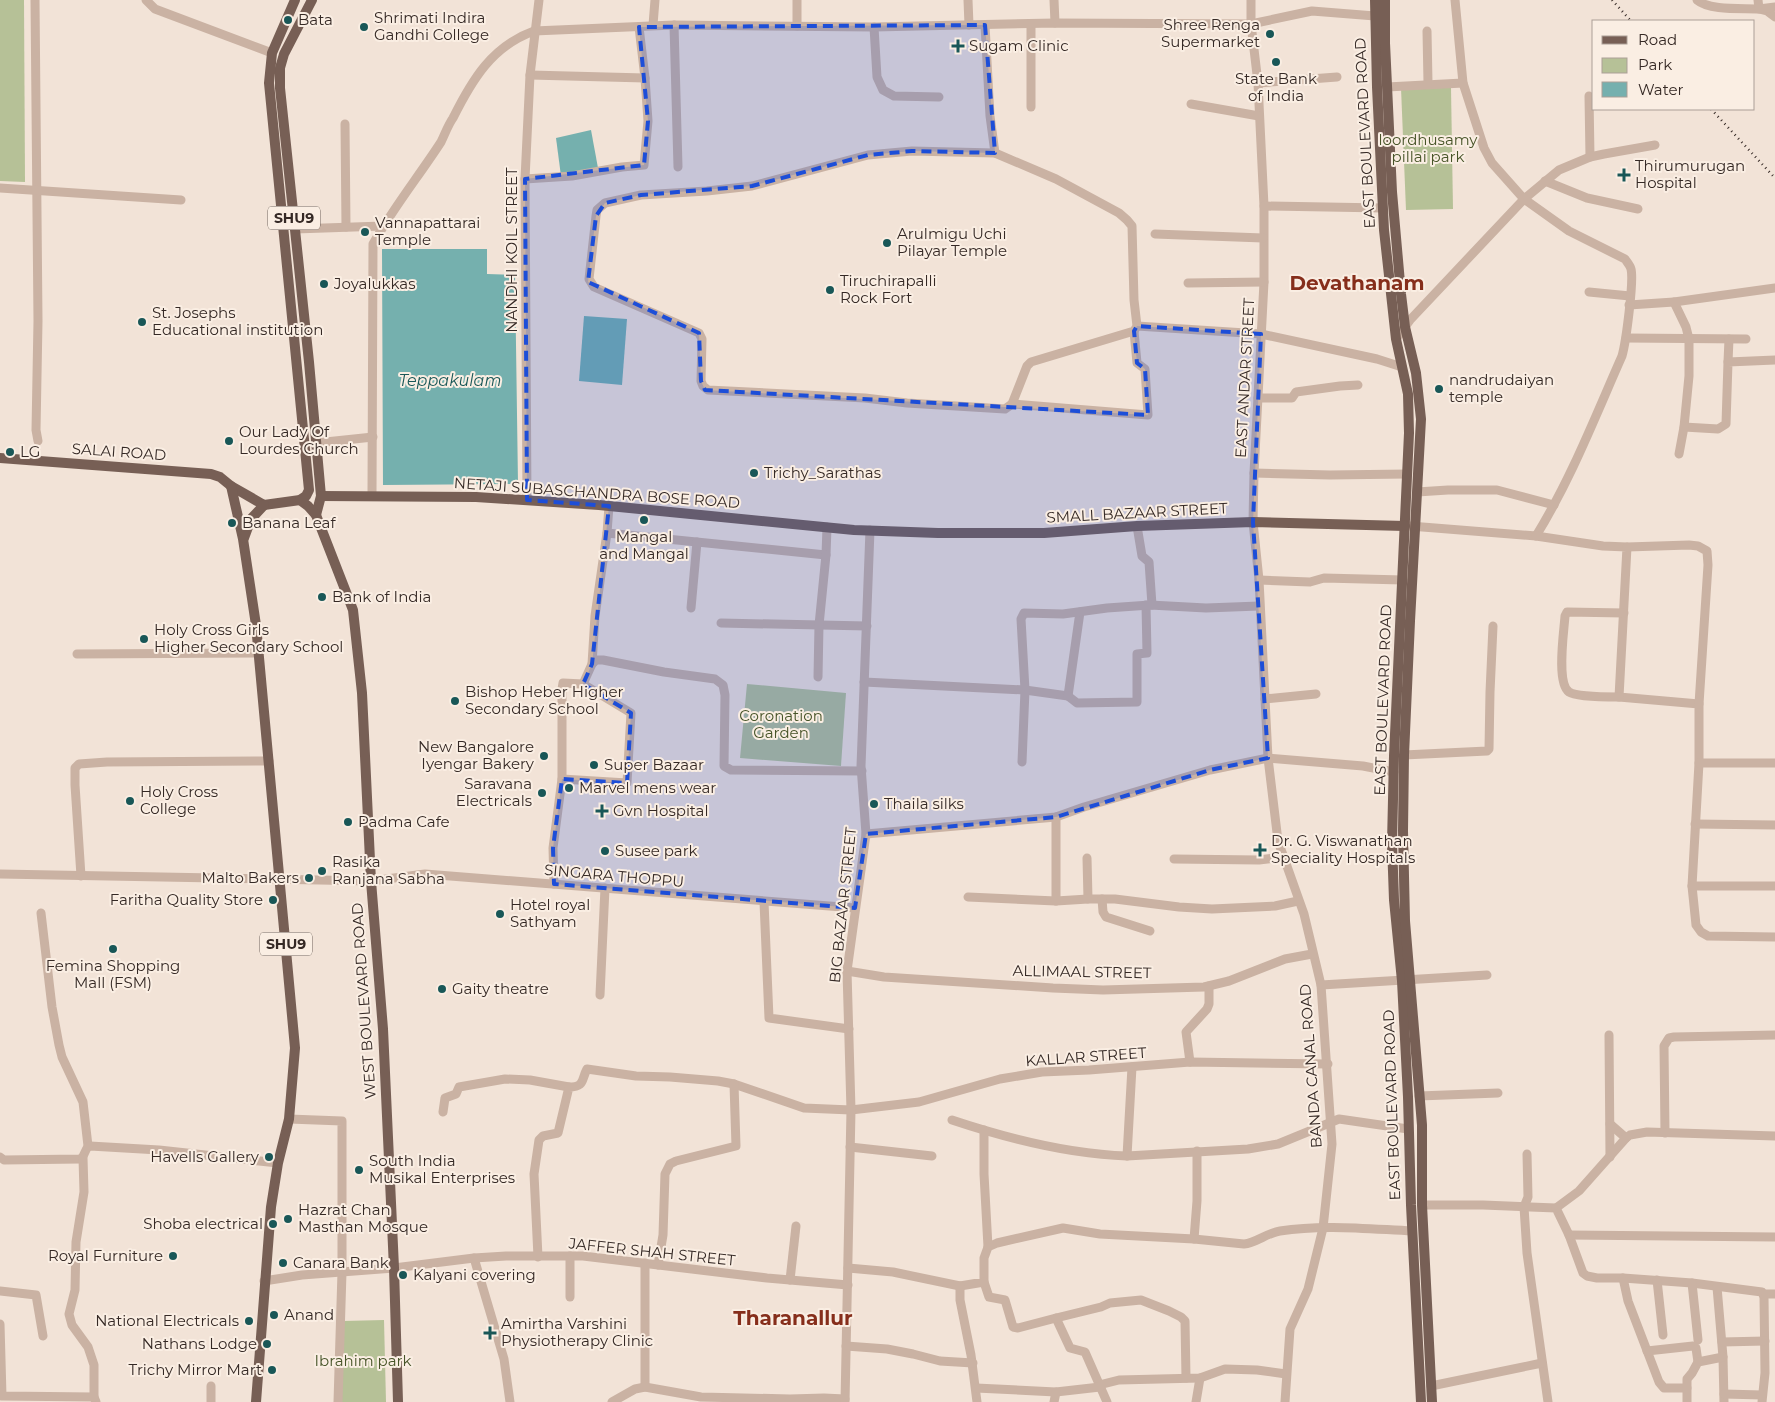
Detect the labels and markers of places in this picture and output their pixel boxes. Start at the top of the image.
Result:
place label: Shrimati Indira Gandhi College [374,8,489,44]
place label: Bata [298,10,333,29]
marker: Bata [282,14,294,26]
place label: Shree Renga Supermarket [1161,15,1260,51]
marker: Shrimati Indira Gandhi College [358,21,370,33]
marker: Shree Renga Supermarket [1264,28,1276,40]
place label: Sugam Clinic [969,36,1069,55]
marker: Sugam Clinic [951,39,965,53]
marker: State Bank of India [1270,56,1282,68]
place label: State Bank of India [1235,69,1317,105]
place label: Thirumurugan Hospital [1635,156,1745,192]
marker: Thirumurugan Hospital [1617,168,1631,182]
place label: Vannapattarai Temple [375,213,480,249]
place label: Arulmigu Uchi Pilayar Temple [897,224,1007,260]
marker: Vannapattarai Temple [359,226,371,238]
marker: Arulmigu Uchi Pilayar Temple [881,237,893,249]
place label: Tiruchirapalli Rock Fort [840,271,937,307]
place label: Joyalukkas [333,274,415,293]
marker: Joyalukkas [318,278,330,290]
marker: Tiruchirapalli Rock Fort [824,284,836,296]
place label: St. Josephs Educational institution [152,303,323,339]
marker: St. Josephs Educational institution [136,316,148,328]
place label: nandrudaiyan temple [1449,370,1554,406]
marker: nandrudaiyan temple [1433,383,1445,395]
place label: Our Lady Of Lourdes Church [239,422,359,458]
marker: Our Lady Of Lourdes Church [223,435,235,447]
place label: LG [20,442,40,461]
marker: LG [4,446,16,458]
place label: Trichy_Sarathas [764,463,881,482]
marker: Trichy_Sarathas [748,467,760,479]
place label: Banana Leaf [242,513,336,532]
marker: Mangal and Mangal [638,514,650,526]
marker: Banana Leaf [226,517,238,529]
place label: Mangal and Mangal [599,527,689,563]
place label: Bank of India [332,587,431,606]
marker: Bank of India [316,591,328,603]
place label: Holy Cross Girls Higher Secondary School [154,620,343,656]
marker: Holy Cross Girls Higher Secondary School [138,633,150,645]
place label: Bishop Heber Higher Secondary School [465,682,623,718]
marker: Bishop Heber Higher Secondary School [449,695,461,707]
place label: New Bangalore Iyengar Bakery [418,737,535,773]
marker: New Bangalore Iyengar Bakery [538,750,550,762]
place label: Super Bazaar [604,755,704,774]
marker: Super Bazaar [588,759,600,771]
place label: Saravana Electricals [456,774,532,810]
place label: Marvel mens wear [579,778,716,797]
place label: Holy Cross College [140,782,218,818]
marker: Marvel mens wear [563,782,575,794]
marker: Saravana Electricals [536,787,548,799]
place label: Thaila silks [884,794,964,813]
marker: Holy Cross College [124,795,136,807]
marker: Thaila silks [868,798,880,810]
place label: Gvn Hospital [613,801,708,820]
marker: Gvn Hospital [595,804,609,818]
place label: Padma Cafe [358,812,450,831]
marker: Padma Cafe [342,816,354,828]
place label: Dr. G. Viswanathan Speciality Hospitals [1271,831,1415,867]
place label: Susee park [615,841,698,860]
marker: Dr. G. Viswanathan Speciality Hospitals [1253,843,1267,857]
marker: Susee park [599,845,611,857]
place label: Rasika Ranjana Sabha [332,852,445,888]
marker: Rasika Ranjana Sabha [316,865,328,877]
place label: Malto Bakers [202,868,299,887]
marker: Malto Bakers [303,872,315,884]
place label: Faritha Quality Store [110,890,263,909]
marker: Faritha Quality Store [267,894,279,906]
place label: Hotel royal Sathyam [510,895,590,931]
marker: Hotel royal Sathyam [494,908,506,920]
marker: Femina Shopping Mall (FSM) [107,943,119,955]
place label: Femina Shopping Mall (FSM) [46,956,180,992]
place label: Gaity theatre [452,979,549,998]
marker: Gaity theatre [436,983,448,995]
place label: Havells Gallery [150,1147,260,1166]
marker: Havells Gallery [263,1151,275,1163]
place label: South India Musikal Enterprises [369,1151,515,1187]
marker: South India Musikal Enterprises [353,1164,365,1176]
place label: Hazrat Chan Masthan Mosque [298,1200,428,1236]
marker: Hazrat Chan Masthan Mosque [282,1213,294,1225]
place label: Shoba electrical [143,1214,263,1233]
marker: Shoba electrical [267,1218,279,1230]
place label: Royal Furniture [48,1246,163,1265]
marker: Royal Furniture [167,1250,179,1262]
place label: Canara Bank [293,1253,389,1272]
marker: Canara Bank [277,1257,289,1269]
place label: Kalyani covering [413,1265,536,1284]
marker: Kalyani covering [397,1269,409,1281]
place label: Anand [284,1305,334,1324]
marker: Anand [268,1309,280,1321]
place label: National Electricals [95,1311,239,1330]
place label: Amirtha Varshini Physiotherapy Clinic [501,1314,653,1350]
marker: National Electricals [243,1315,255,1327]
marker: Amirtha Varshini Physiotherapy Clinic [483,1326,497,1340]
place label: Nathans Lodge [142,1334,257,1353]
marker: Nathans Lodge [261,1338,273,1350]
place label: Trichy Mirror Mart [128,1360,262,1379]
marker: Trichy Mirror Mart [266,1364,278,1376]

